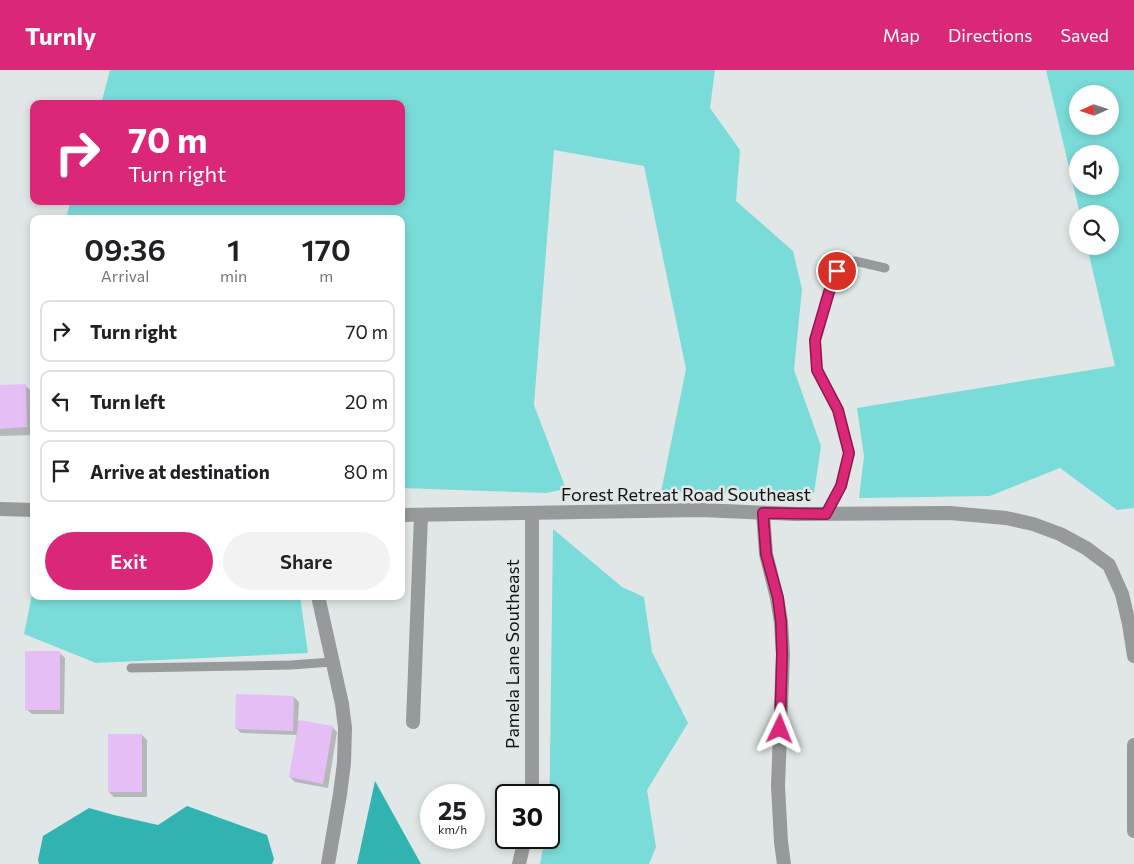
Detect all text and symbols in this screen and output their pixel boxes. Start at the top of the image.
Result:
text: Turnly [25,21,96,50]
text: Map [883,24,920,46]
text: Directions [948,24,1032,46]
text: Saved [1060,24,1109,46]
north arrow [1069,85,1119,135]
map controls [1069,85,1119,255]
text: 70 m [128,117,208,160]
icon: right [45,120,110,185]
button: sound [1069,145,1119,195]
text: Turn right [128,160,226,187]
button: search [1069,205,1119,255]
text: 09:36 [84,230,166,267]
text: 1 [227,230,240,267]
text: 170 [302,230,351,267]
pin [816,250,858,292]
icon: arrive [823,257,851,285]
text: Arrival [101,266,149,285]
text: min [220,266,247,285]
text: m [319,266,333,285]
icon: right [47,317,75,345]
text: Turn right [90,320,177,343]
text: 70 m [345,320,388,343]
icon: left [47,387,75,415]
text: Turn left [90,390,165,413]
text: 20 m [345,390,388,413]
icon: arrive [47,457,75,485]
text: Arrive at destination [90,460,270,483]
text: 80 m [344,460,388,483]
street label: Forest Retreat Road Southeast [561,483,811,505]
button: Exit [45,532,213,590]
button: Share [223,532,390,590]
street label: Pamela Lane Southeast [501,559,523,749]
position arrow [753,702,805,754]
speed limit sign: 30 [495,784,560,849]
text: 25 [438,795,467,825]
text: km/h [438,822,467,836]

